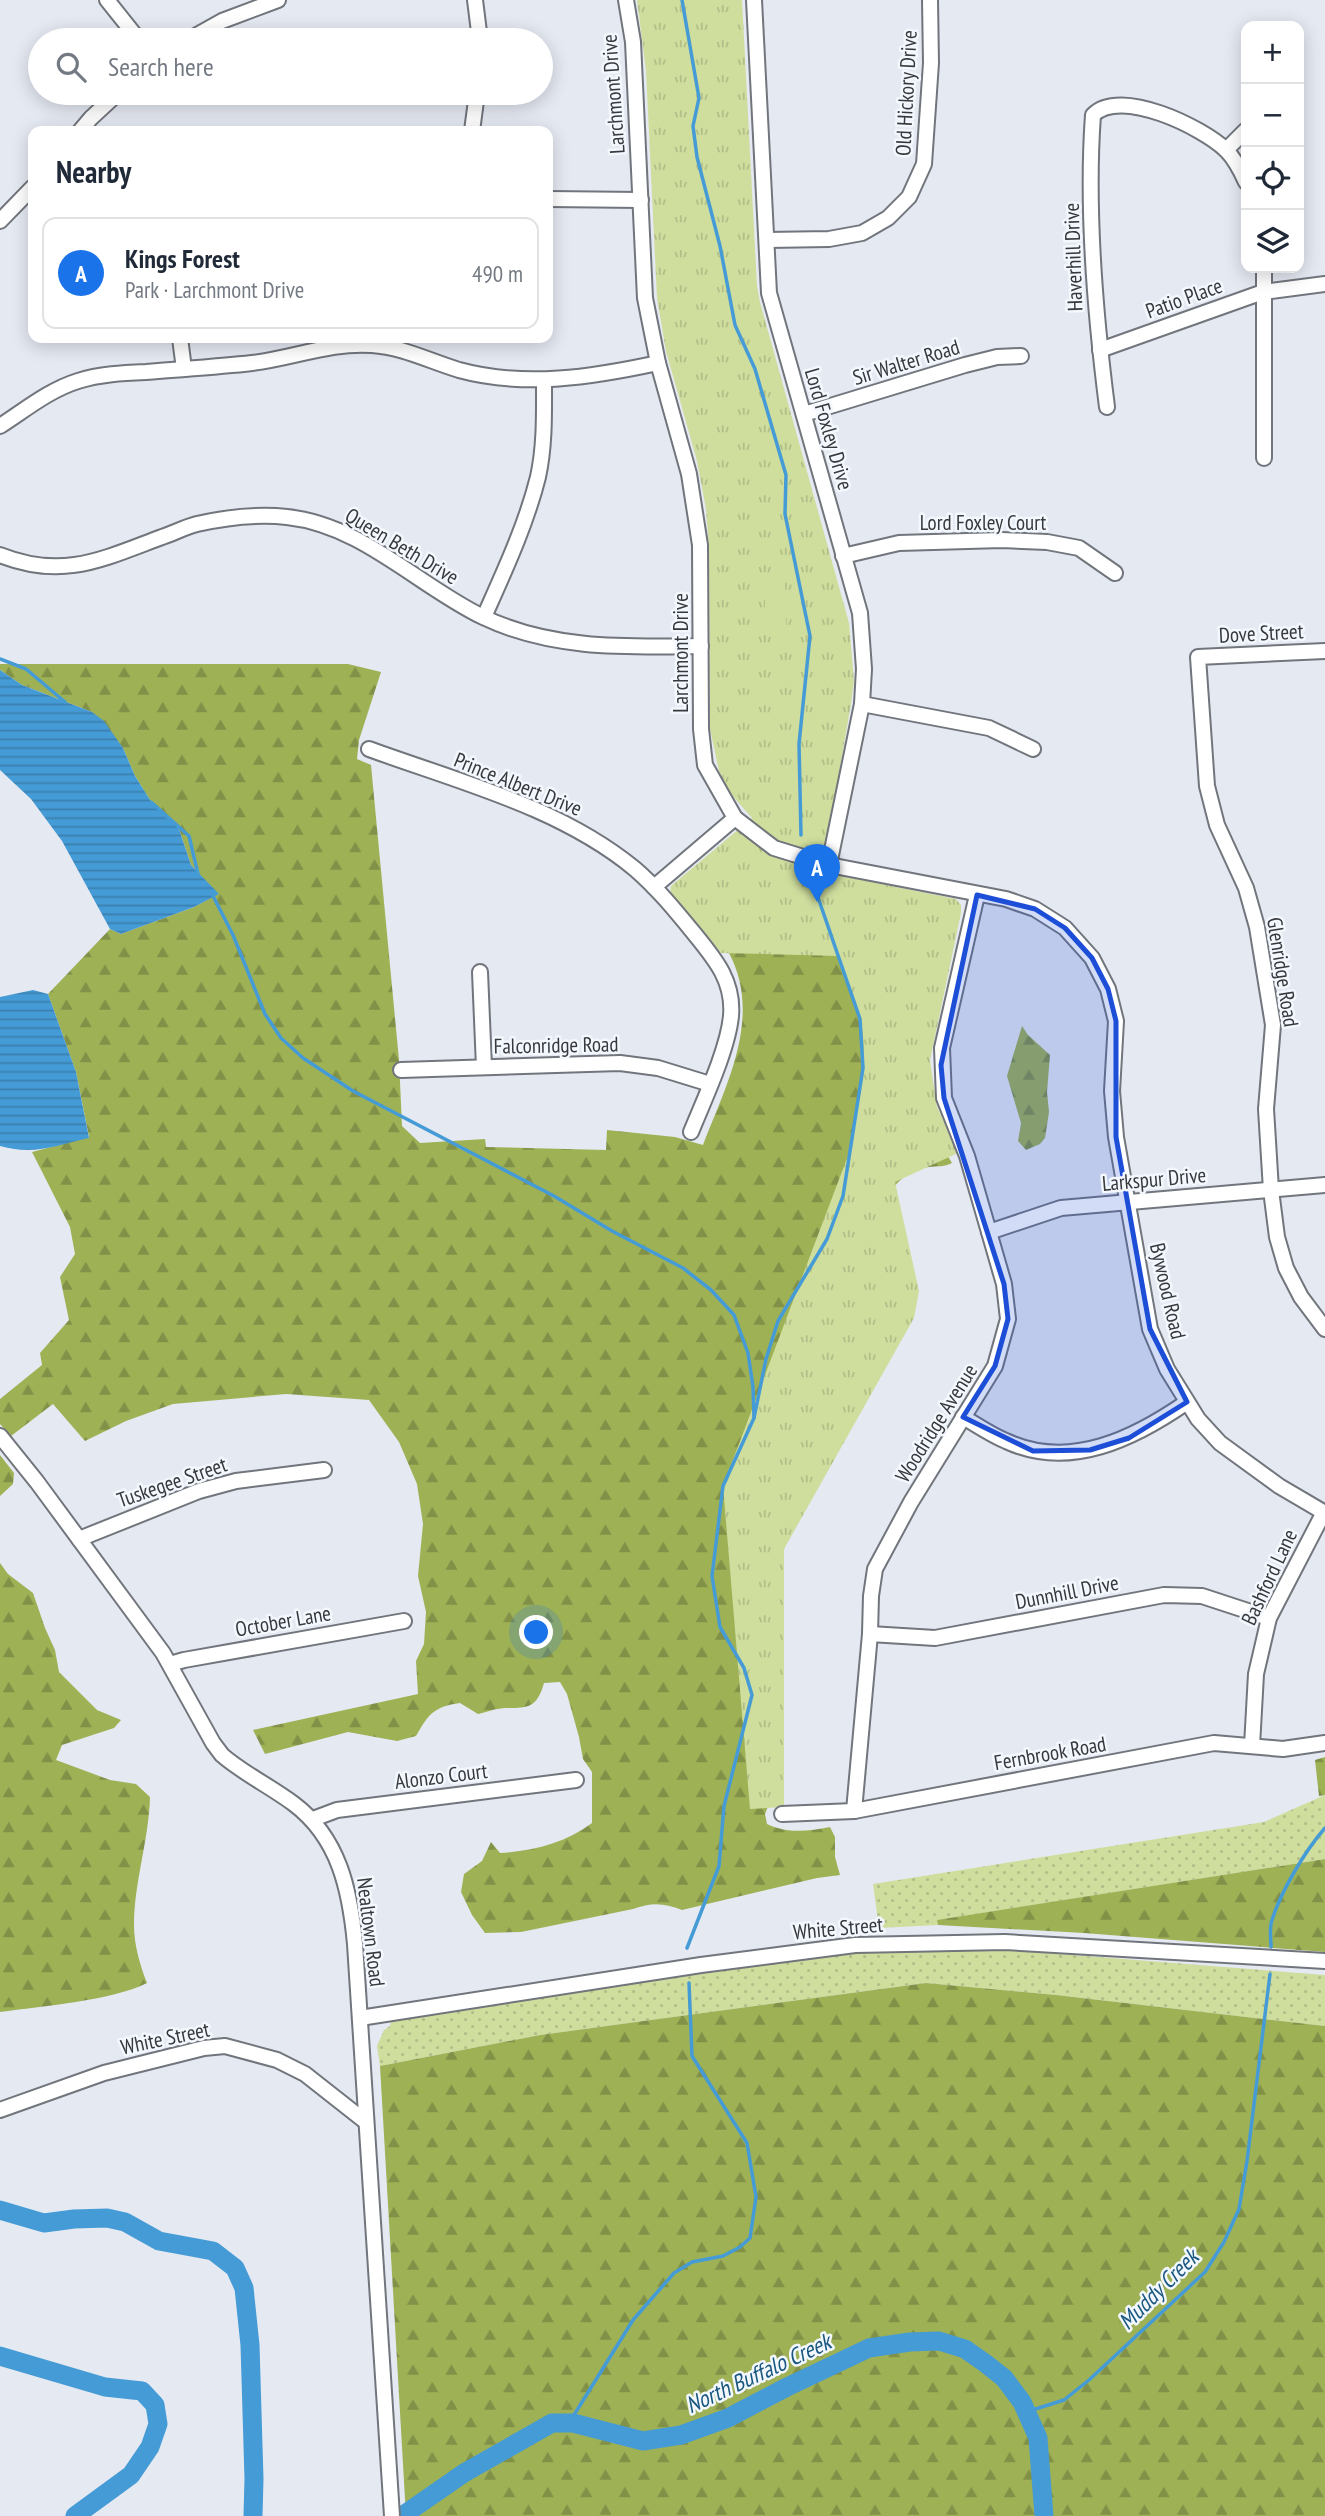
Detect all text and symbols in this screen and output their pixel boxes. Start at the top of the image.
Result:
map controls [1241,21,1304,273]
button: + [1241,21,1304,84]
search box [28,28,553,105]
street label: Old Hickory Drive [889,29,923,157]
street label: Larchmont Drive [595,33,631,155]
icon: search [52,48,90,86]
text: Search here [108,50,214,83]
button: − [1241,84,1304,147]
button: locate [1241,147,1304,210]
text: Nearby [56,152,131,191]
street label: Haverhill Drive [1058,202,1088,312]
button: layers [1241,210,1304,273]
text: Kings Forest [125,242,240,275]
text: A [75,259,87,288]
text: 490 m [472,259,523,288]
street label: Patio Place [1142,272,1226,324]
text: Park · Larchmont Drive [125,275,304,304]
street label: Sir Walter Road [849,333,963,391]
street label: Lord Foxley Drive [799,365,859,493]
street label: Queen Beth Drive [340,502,464,590]
street label: Lord Foxley Court [920,509,1046,536]
street label: Larchmont Drive [667,593,694,713]
street label: Dove Street [1218,617,1304,649]
street label: Prince Albert Drive [450,746,586,822]
pin: A [794,844,840,902]
street label: Glenridge Road [1261,915,1305,1029]
street label: Falconridge Road [493,1030,619,1060]
street label: Larkspur Drive [1101,1161,1207,1197]
street label: Bywood Road [1144,1240,1192,1342]
street label: Woodridge Avenue [889,1359,983,1487]
street label: Tuskegee Street [114,1451,231,1513]
street label: Bashford Lane [1235,1525,1303,1629]
street label: Dunnhill Drive [1013,1569,1121,1615]
street label: October Lane [233,1599,333,1643]
your location [519,1615,553,1649]
street label: Fernbrook Road [992,1730,1108,1776]
street label: Alonzo Court [393,1757,489,1795]
street label: Nealtown Road [351,1876,391,1988]
street label: White Street [792,1911,884,1945]
street label: White Street [118,2015,212,2061]
water label: Muddy Creek [1112,2241,1206,2335]
water label: North Buffalo Creek [681,2325,838,2419]

